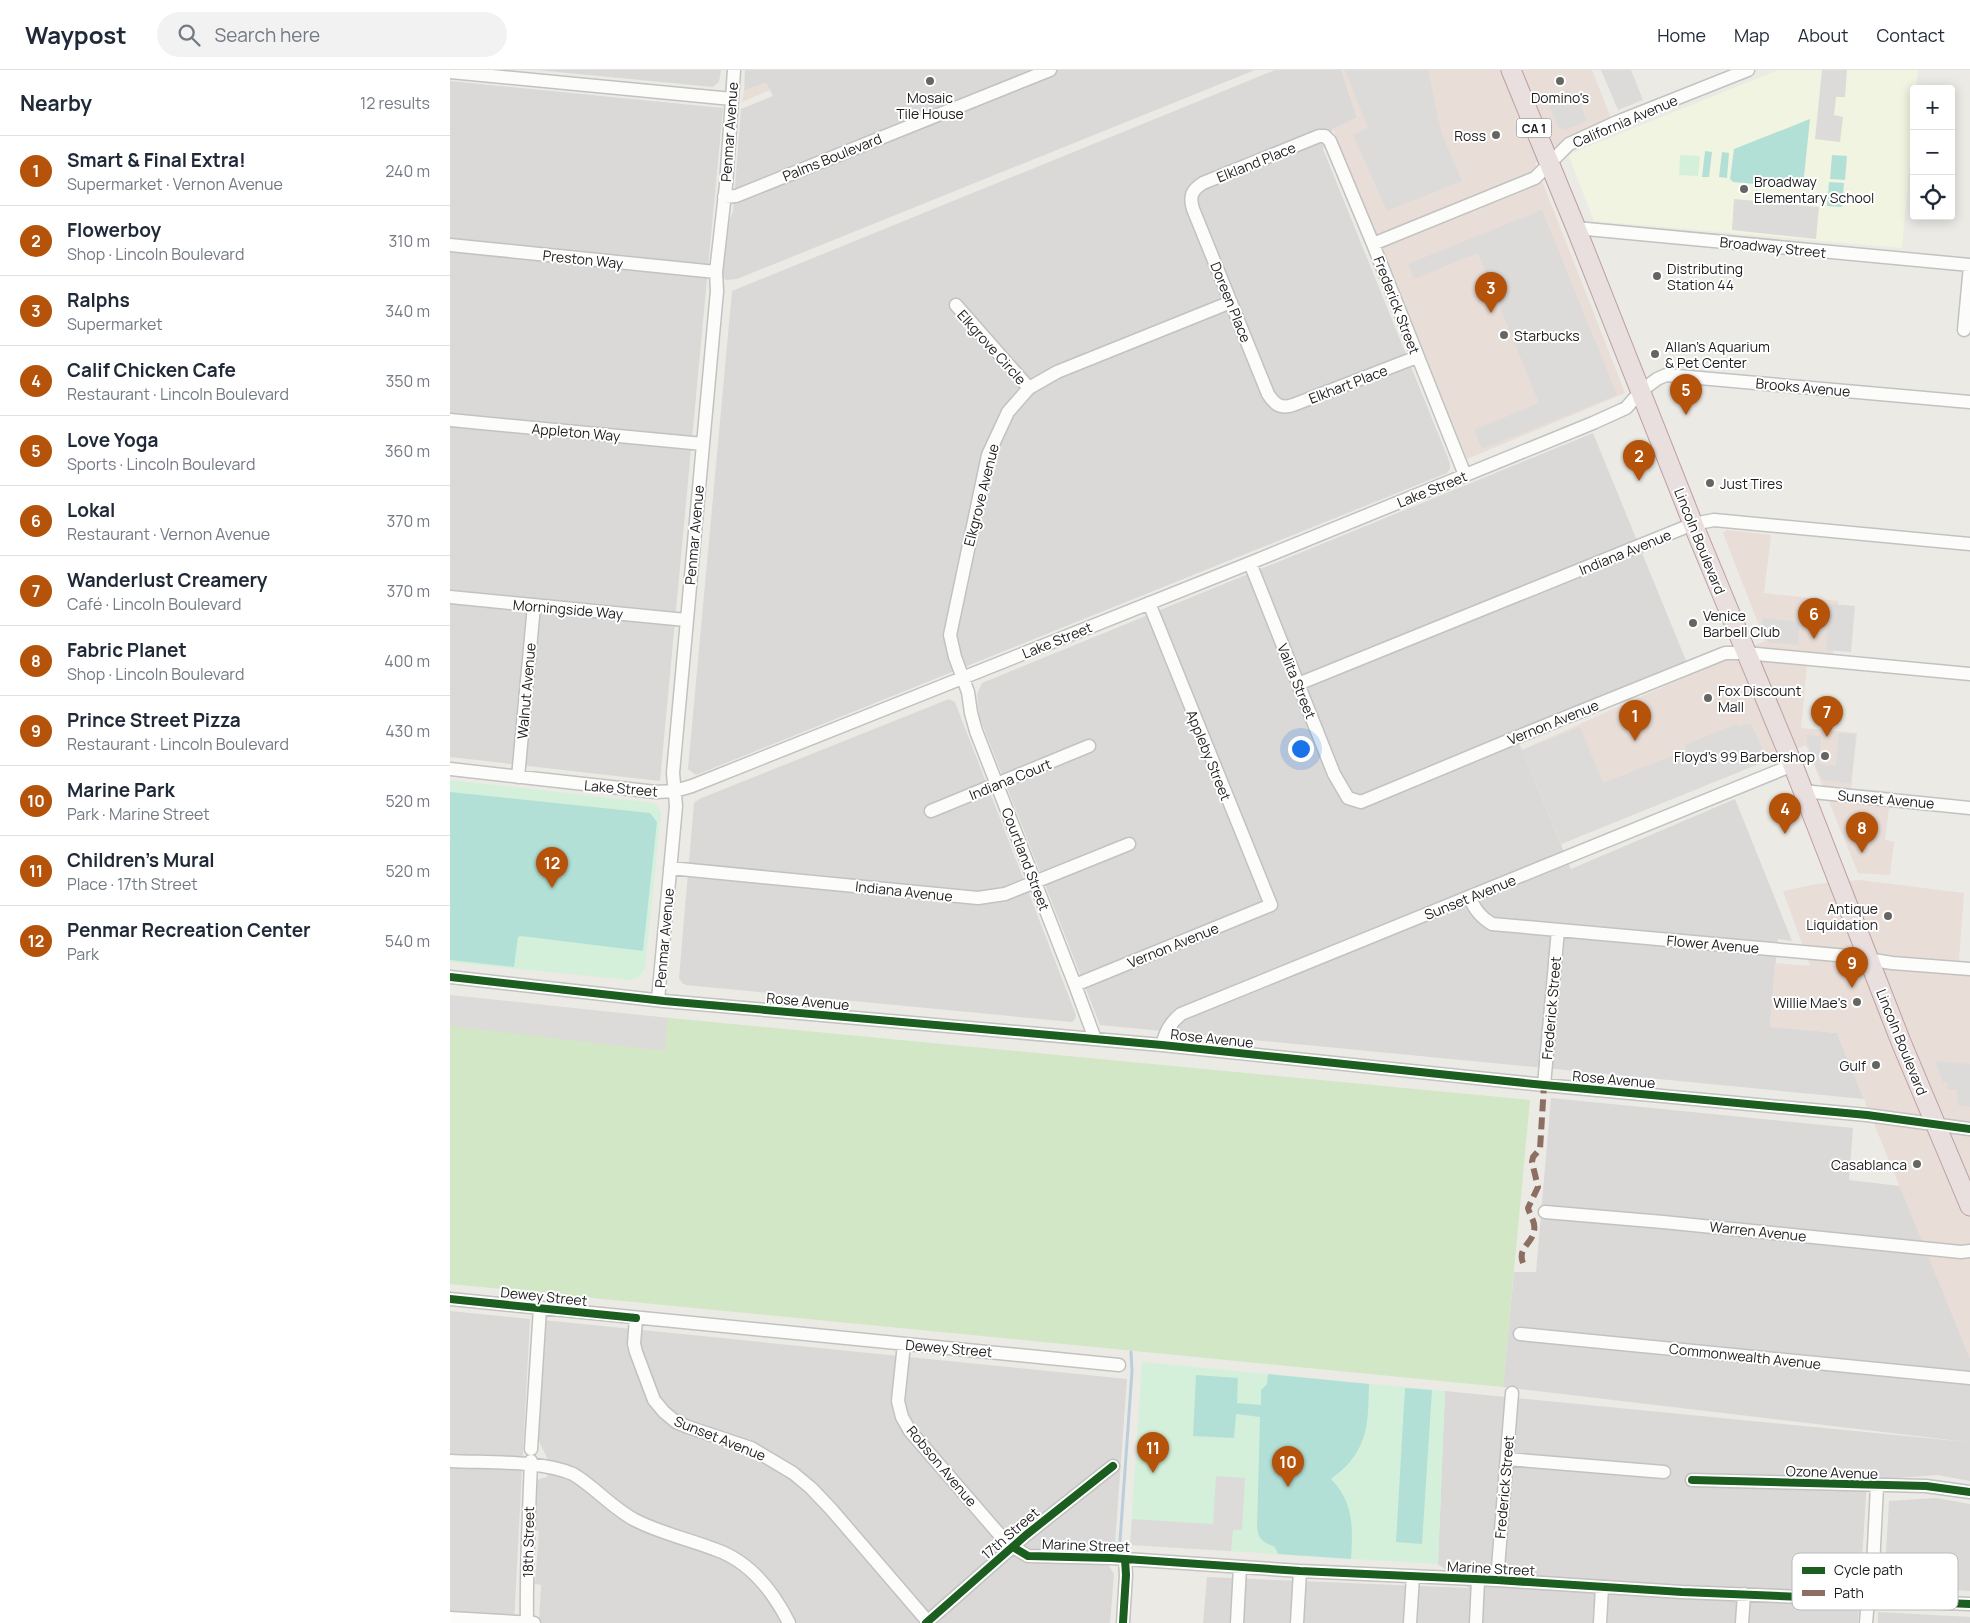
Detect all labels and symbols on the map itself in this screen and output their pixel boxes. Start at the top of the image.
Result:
marker: Mosaic Tile House [924,75,936,87]
marker: Domino's [1554,75,1566,87]
street label: Penmar Avenue [716,81,742,183]
place label: Mosaic Tile House [896,88,964,123]
place label: Domino's [1531,88,1589,107]
street label: California Avenue [1570,90,1680,152]
road number: CA 1 [1516,118,1552,138]
place label: Ross [1454,126,1486,145]
street label: Palms Boulevard [780,128,884,186]
marker: Ross [1490,129,1502,141]
street label: Elkland Place [1214,137,1298,187]
place label: Broadway Elementary School [1754,172,1874,207]
marker: Broadway Elementary School [1738,183,1750,195]
street label: Broadway Street [1719,232,1828,262]
street label: Preston Way [542,245,625,273]
street label: Frederick Street [1370,253,1425,357]
street label: Doreen Place [1206,259,1256,345]
place label: Distributing Station 44 [1667,259,1743,294]
marker: Distributing Station 44 [1651,270,1663,282]
pin: 3 [1475,272,1507,313]
street label: Elkgrove Circle [953,306,1031,388]
place label: Starbucks [1514,326,1580,345]
marker: Starbucks [1498,329,1510,341]
place label: Allan's Aquarium & Pet Center [1665,337,1770,372]
marker: Allan's Aquarium & Pet Center [1649,348,1661,360]
street label: Elkhart Place [1306,360,1390,408]
street label: Brooks Avenue [1755,373,1851,401]
pin: 5 [1670,374,1702,415]
street label: Appleton Way [531,419,622,445]
pin: 2 [1623,440,1655,481]
street label: Elkgrove Avenue [959,442,1003,548]
street label: Lake Street [1394,466,1470,512]
place label: Just Tires [1720,474,1783,493]
marker: Just Tires [1704,477,1716,489]
street label: Penmar Avenue [680,484,708,586]
street label: Lincoln Boulevard [1670,485,1730,597]
street label: Indiana Avenue [1576,525,1674,579]
street label: Morningside Way [512,595,624,623]
pin: 6 [1798,598,1830,639]
place label: Venice Barbell Club [1703,606,1780,641]
street label: Lake Street [1019,617,1095,663]
marker: Venice Barbell Club [1687,617,1699,629]
street label: Valita Street [1273,641,1321,722]
street label: Walnut Avenue [512,642,540,740]
place label: Fox Discount Mall [1718,681,1802,716]
marker: Fox Discount Mall [1702,692,1714,704]
street label: Vernon Avenue [1505,695,1601,749]
pin: 7 [1811,696,1843,737]
pin: 1 [1619,700,1651,741]
street label: Appleby Street [1182,707,1236,803]
your location [1288,736,1314,762]
place label: Floyd's 99 Barbershop [1674,747,1815,766]
marker: Floyd's 99 Barbershop [1819,750,1831,762]
street label: Indiana Court [966,754,1054,804]
street label: Lake Street [583,775,659,801]
street label: Sunset Avenue [1837,785,1935,813]
pin: 4 [1769,793,1801,834]
street label: Courtland Street [998,805,1055,914]
pin: 8 [1846,812,1878,853]
pin: 12 [536,847,568,888]
street label: Sunset Avenue [1421,870,1519,924]
street label: Indiana Avenue [854,876,954,906]
street label: Penmar Avenue [650,887,678,989]
place label: Antique Liquidation [1806,899,1878,934]
marker: Antique Liquidation [1882,910,1894,922]
street label: Vernon Avenue [1125,918,1221,972]
street label: Flower Avenue [1666,930,1760,958]
pin: 9 [1836,947,1868,988]
street label: Frederick Street [1537,955,1565,1060]
street label: Lincoln Boulevard [1872,986,1932,1098]
street label: Rose Avenue [766,988,850,1014]
place label: Willie Mae's [1773,993,1847,1012]
marker: Willie Mae's [1851,996,1863,1008]
street label: Rose Avenue [1170,1024,1254,1052]
place label: Gulf [1840,1056,1866,1075]
marker: Gulf [1870,1059,1882,1071]
street label: Rose Avenue [1572,1066,1656,1092]
place label: Casablanca [1831,1155,1907,1174]
marker: Casablanca [1911,1158,1923,1170]
street label: Warren Avenue [1709,1216,1807,1246]
street label: Dewey Street [500,1282,589,1310]
street label: Dewey Street [905,1335,994,1361]
street label: Commonwealth Avenue [1668,1339,1822,1373]
street label: Sunset Avenue [671,1411,769,1465]
street label: Robson Avenue [903,1422,981,1510]
pin: 11 [1137,1432,1169,1473]
street label: Frederick Street [1490,1434,1518,1539]
pin: 10 [1272,1446,1304,1487]
street label: Ozone Avenue [1785,1461,1879,1483]
street label: 17th Street [977,1503,1043,1563]
street label: 18th Street [518,1506,538,1578]
street label: Marine Street [1042,1534,1131,1556]
legend [1792,1553,1958,1610]
street label: Marine Street [1446,1556,1536,1580]
text: Cycle path [1834,1560,1903,1579]
text: Path [1834,1583,1864,1602]

